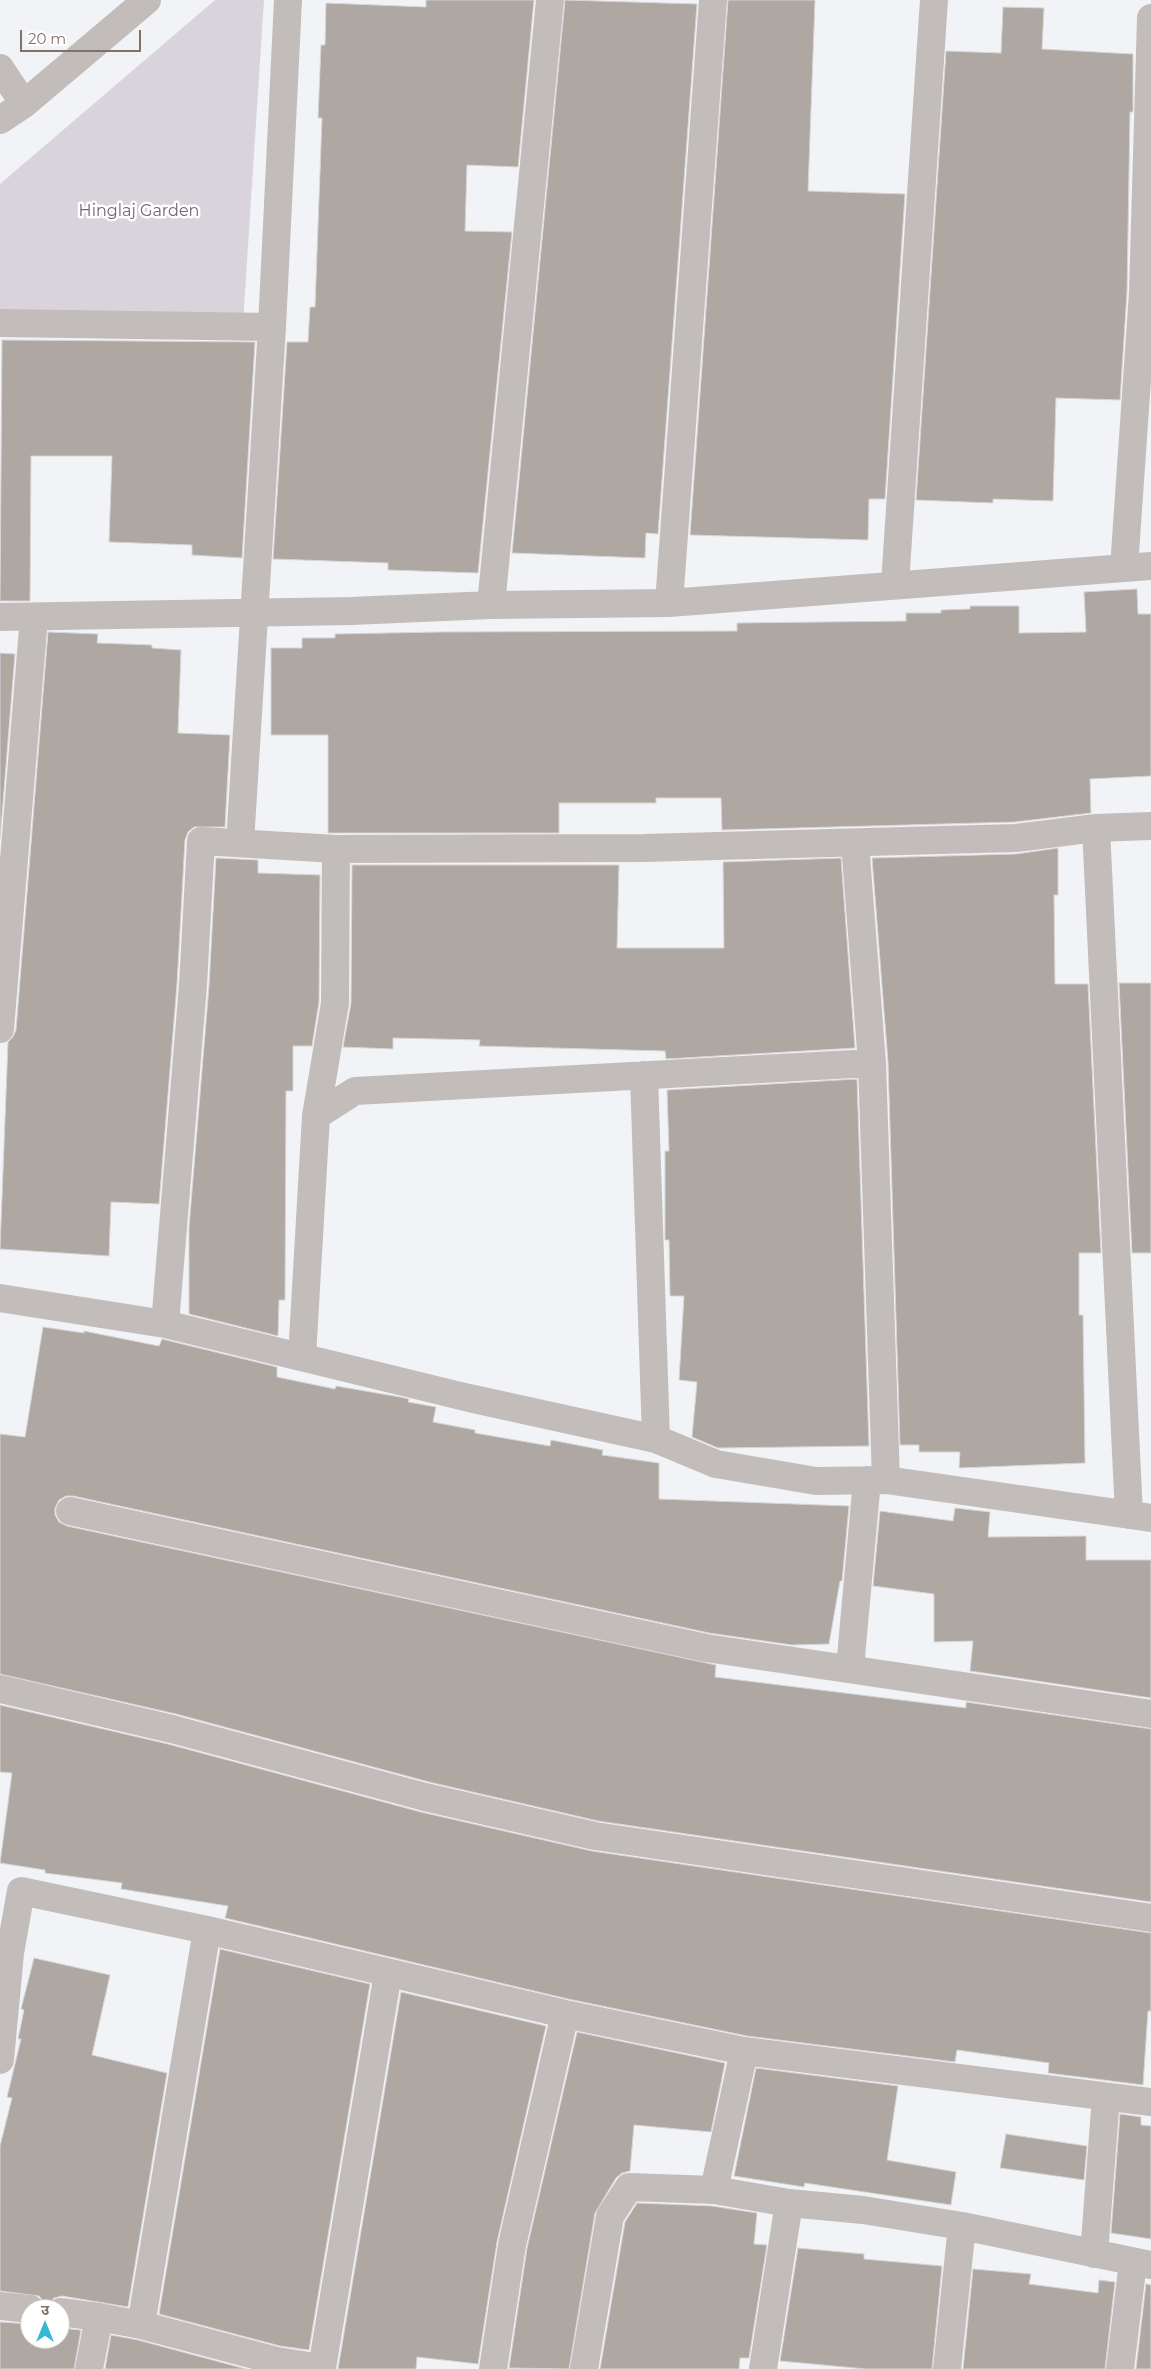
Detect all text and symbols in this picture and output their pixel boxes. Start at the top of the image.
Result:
scale bar [22,20,144,52]
text: 20 m [28,29,66,48]
park label: Hinglaj Garden [79,201,199,221]
north arrow [20,2299,70,2349]
text: उ [41,2301,49,2319]

